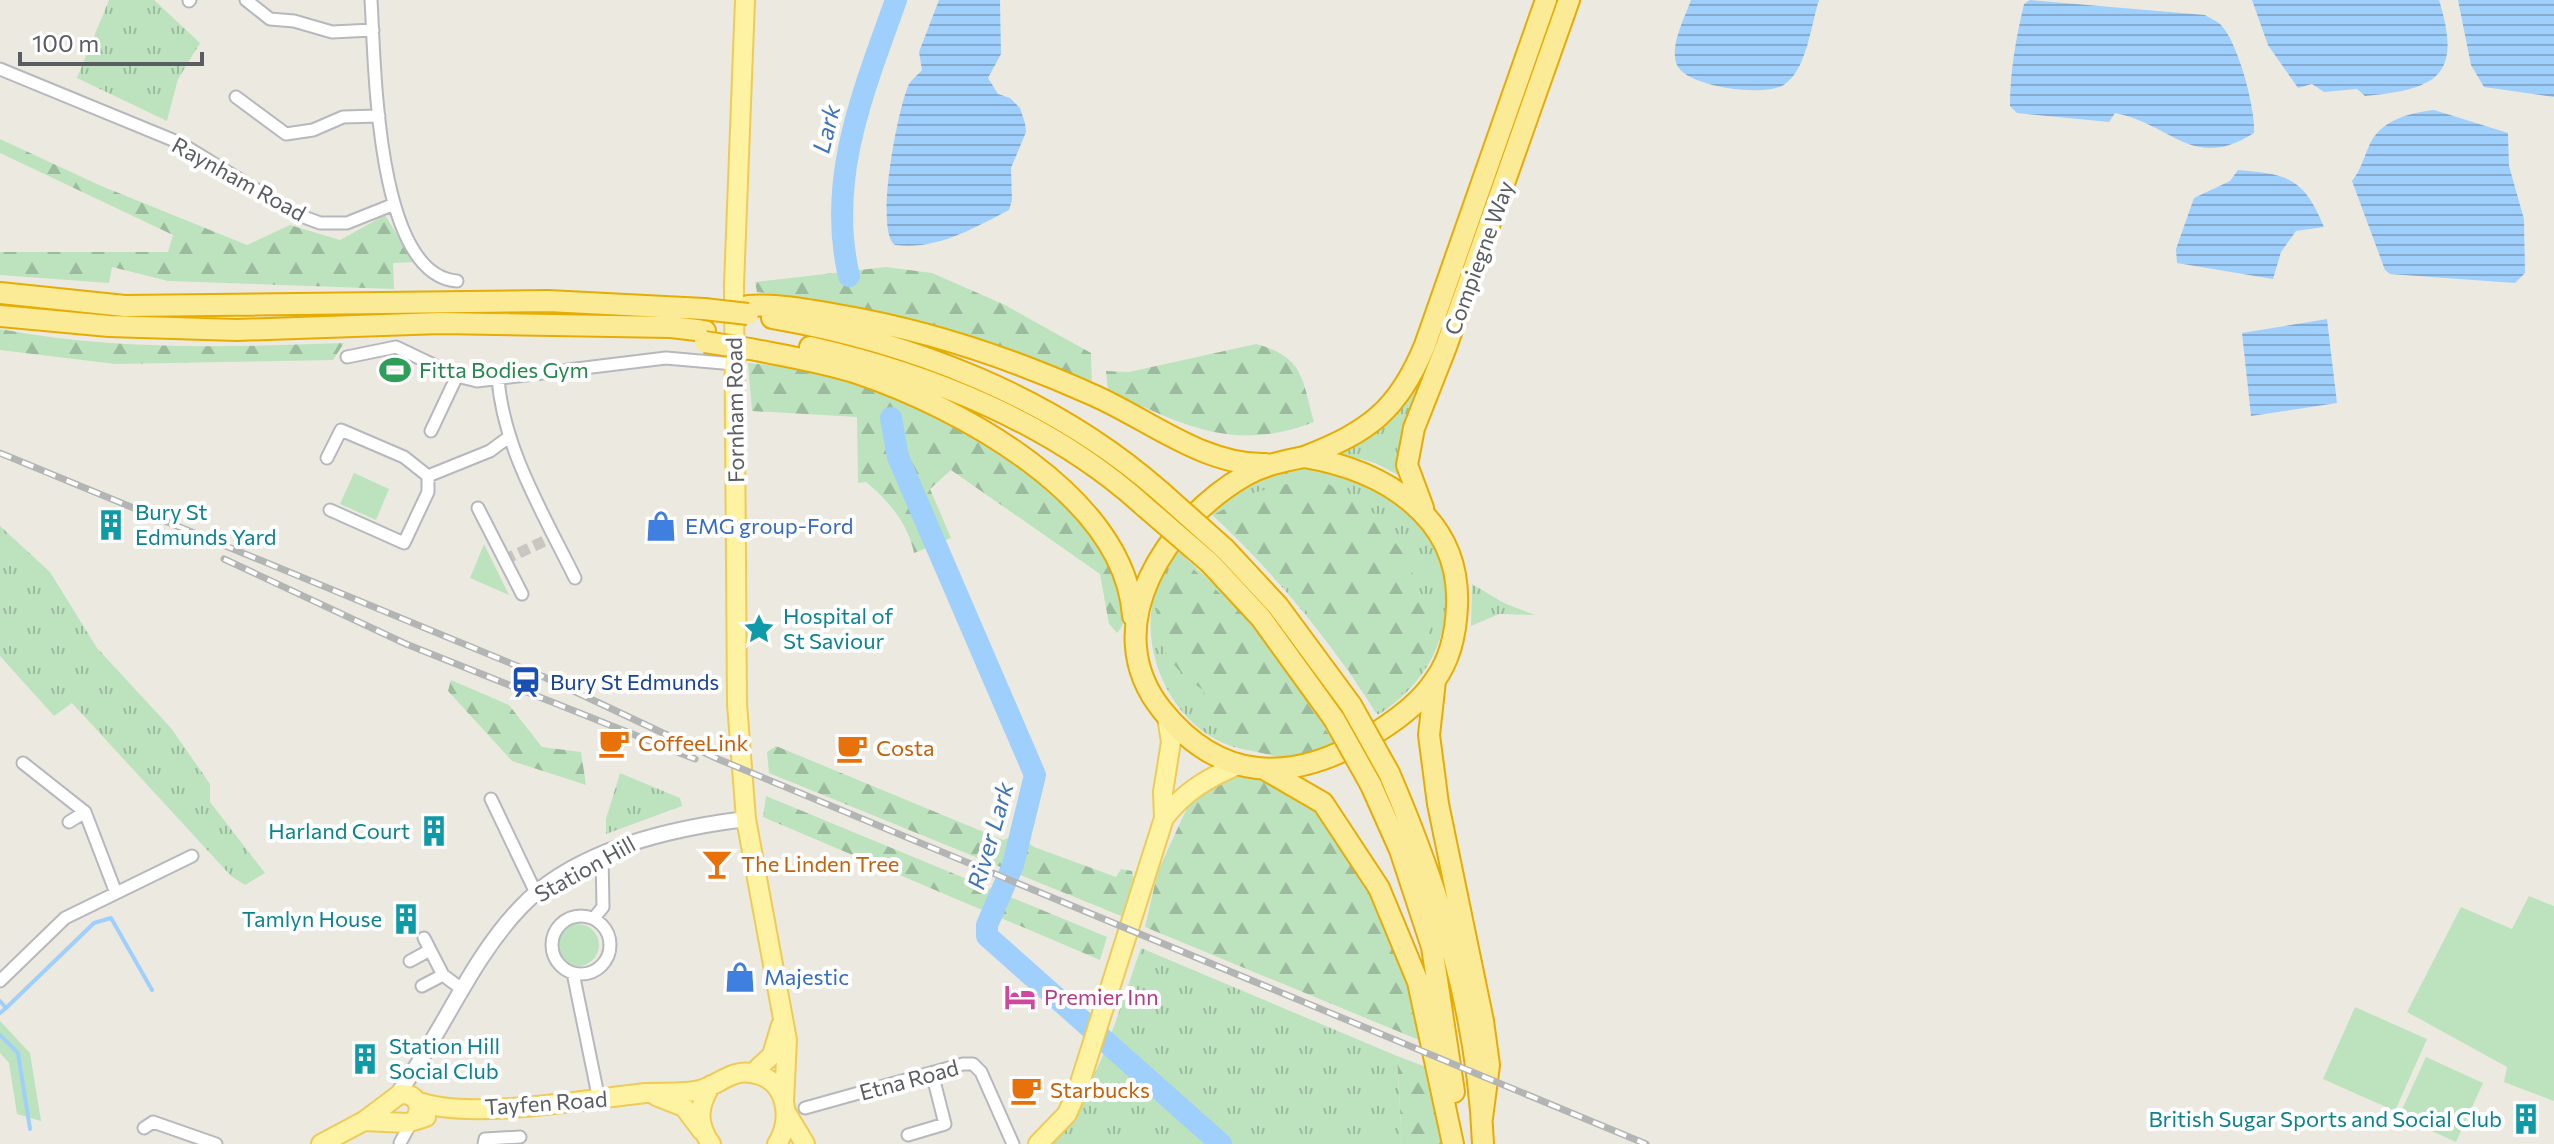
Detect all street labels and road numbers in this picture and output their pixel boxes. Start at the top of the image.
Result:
street label: Raynham Road [168,131,311,226]
street label: Compiegne Way [1438,177,1519,339]
street label: Fornham Road [720,337,749,483]
street label: Station Hill [530,830,640,907]
street label: Etna Road [856,1053,961,1106]
street label: Tayfen Road [484,1085,608,1120]

